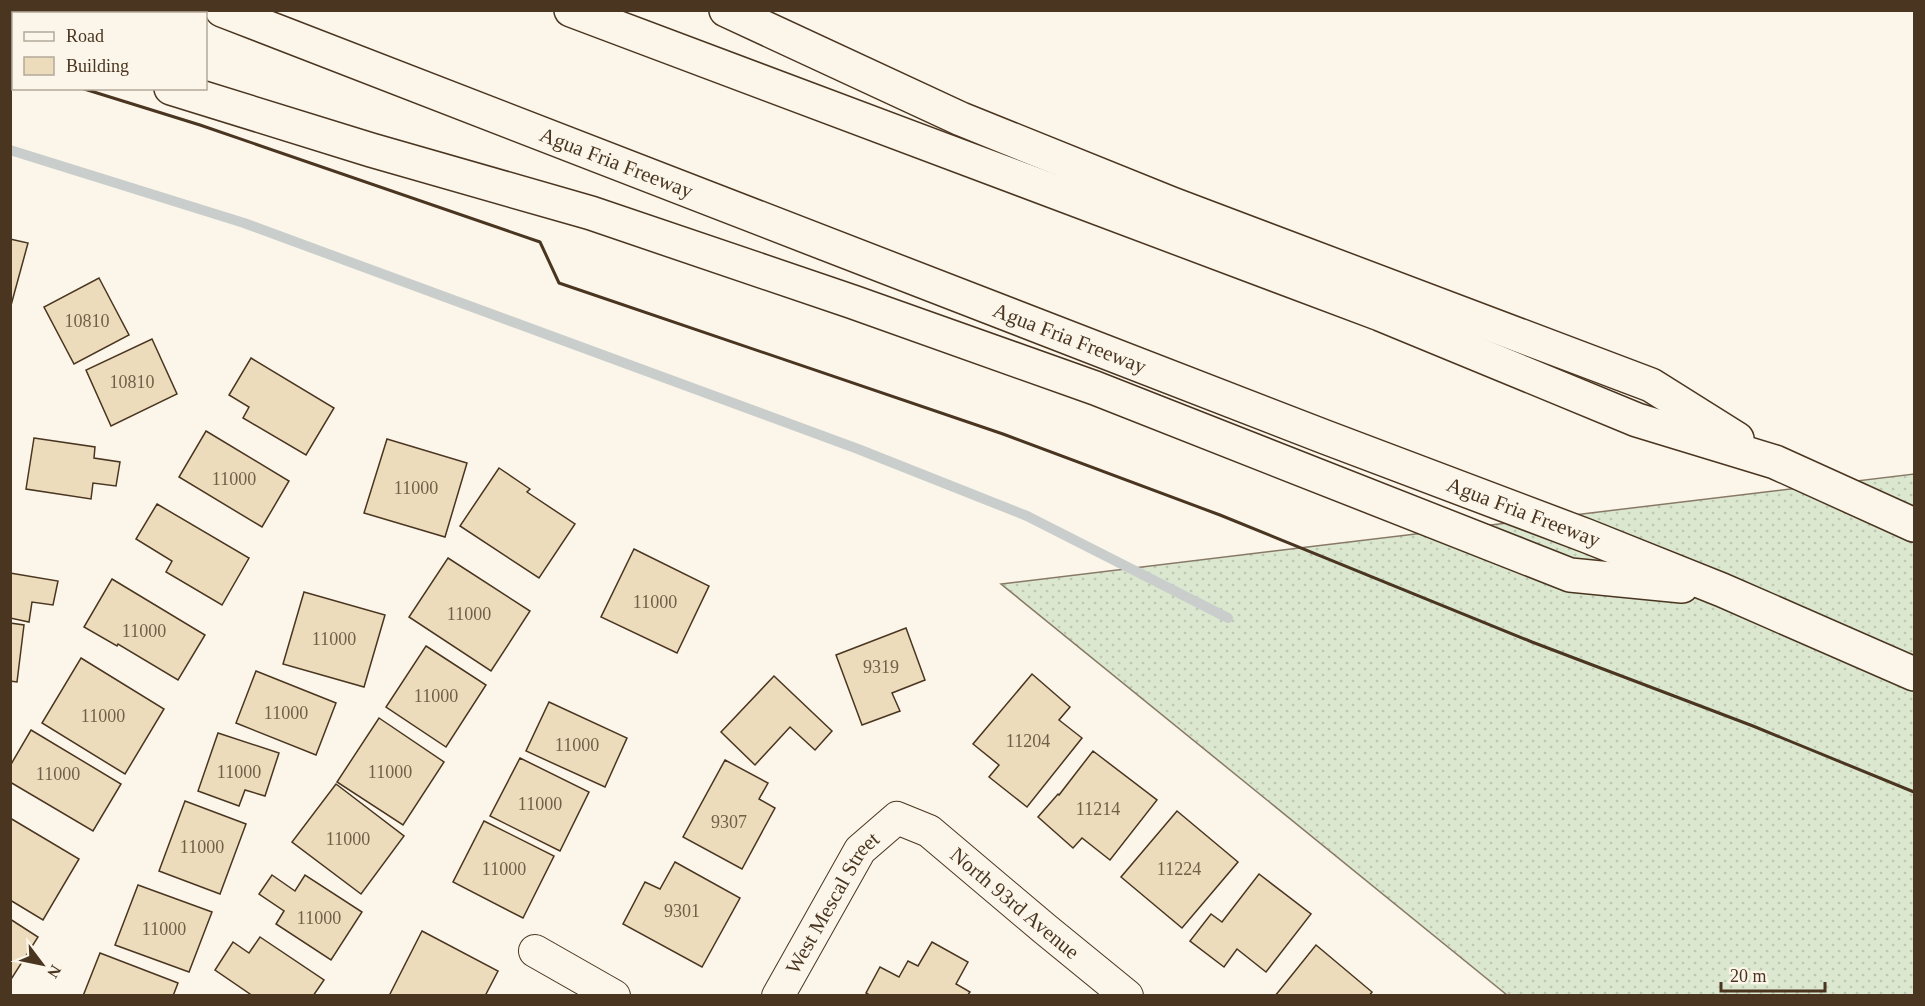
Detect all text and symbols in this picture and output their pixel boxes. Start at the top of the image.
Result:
legend [12,12,207,90]
text: Road [66,26,104,46]
text: Building [66,56,129,76]
street label: Agua Fria Freeway [537,122,697,203]
street label: Agua Fria Freeway [990,298,1150,379]
house number: 10810 [65,311,110,331]
house number: 10810 [110,372,155,392]
house number: 11000 [212,469,256,489]
street label: Agua Fria Freeway [1443,472,1604,552]
house number: 11000 [394,478,438,498]
house number: 11000 [633,592,677,612]
house number: 11000 [447,604,491,624]
house number: 11000 [122,621,166,641]
house number: 11000 [312,629,356,649]
house number: 9319 [863,657,899,677]
house number: 11000 [414,686,458,706]
house number: 11000 [264,703,308,723]
house number: 11000 [81,706,125,726]
house number: 11204 [1006,731,1050,751]
house number: 11000 [555,735,599,755]
house number: 11000 [217,762,261,782]
house number: 11000 [368,762,412,782]
house number: 11000 [36,764,80,784]
house number: 11000 [518,794,562,814]
house number: 11214 [1076,799,1120,819]
house number: 9307 [711,812,747,832]
street label: West Mescal Street [781,827,884,978]
house number: 11000 [326,829,370,849]
house number: 11000 [180,837,224,857]
street label: North 93rd Avenue [946,842,1084,964]
house number: 11000 [482,859,526,879]
house number: 11224 [1157,859,1201,879]
house number: 9301 [664,901,700,921]
house number: 11000 [297,908,341,928]
house number: 11000 [142,919,186,939]
north arrow [12,934,72,994]
scale bar [1721,955,1824,993]
text: N [44,962,65,981]
text: 20 m [1730,966,1767,986]

